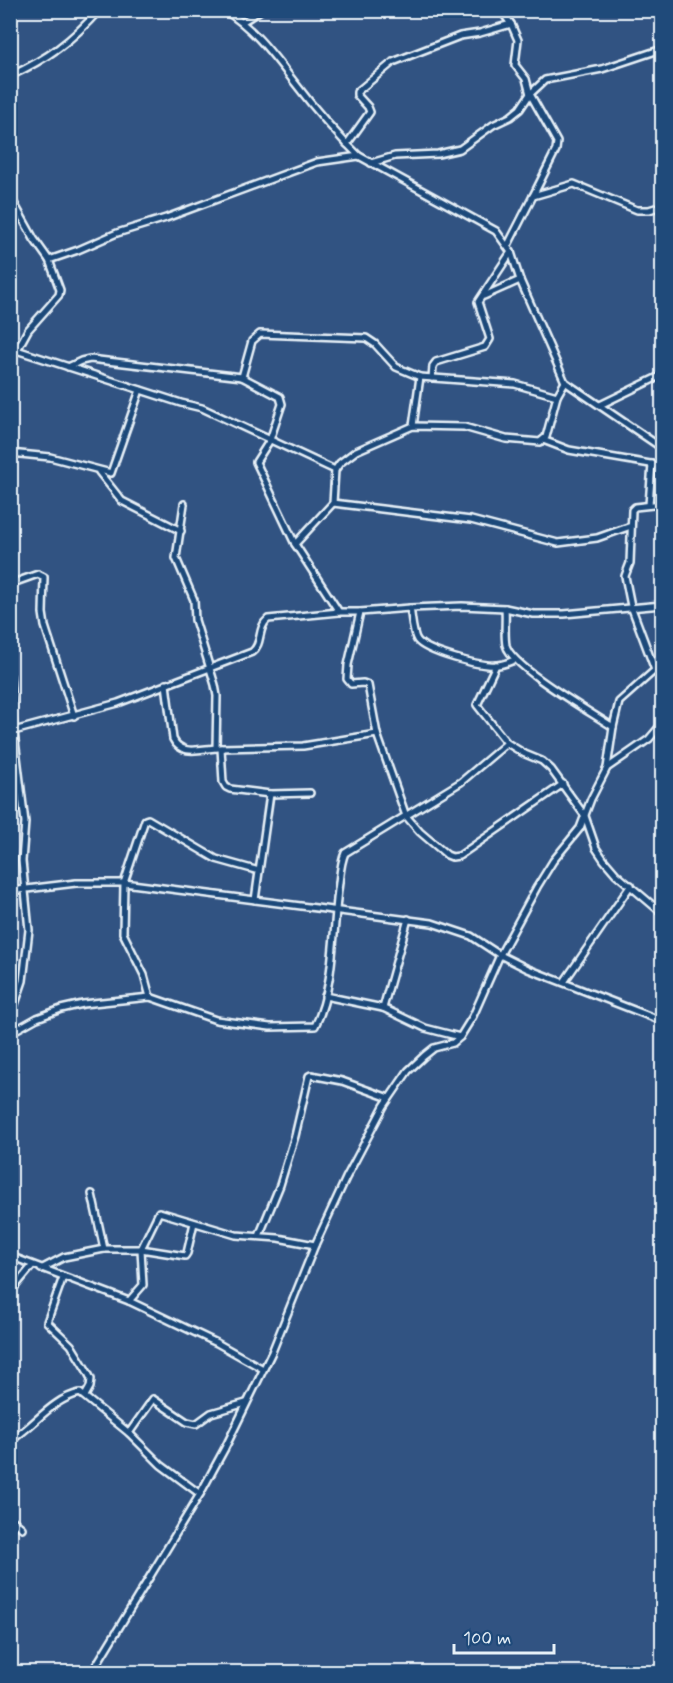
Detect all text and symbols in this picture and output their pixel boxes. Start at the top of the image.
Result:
scale bar [454,1617,554,1655]
text: 100 m [463,1627,511,1651]

